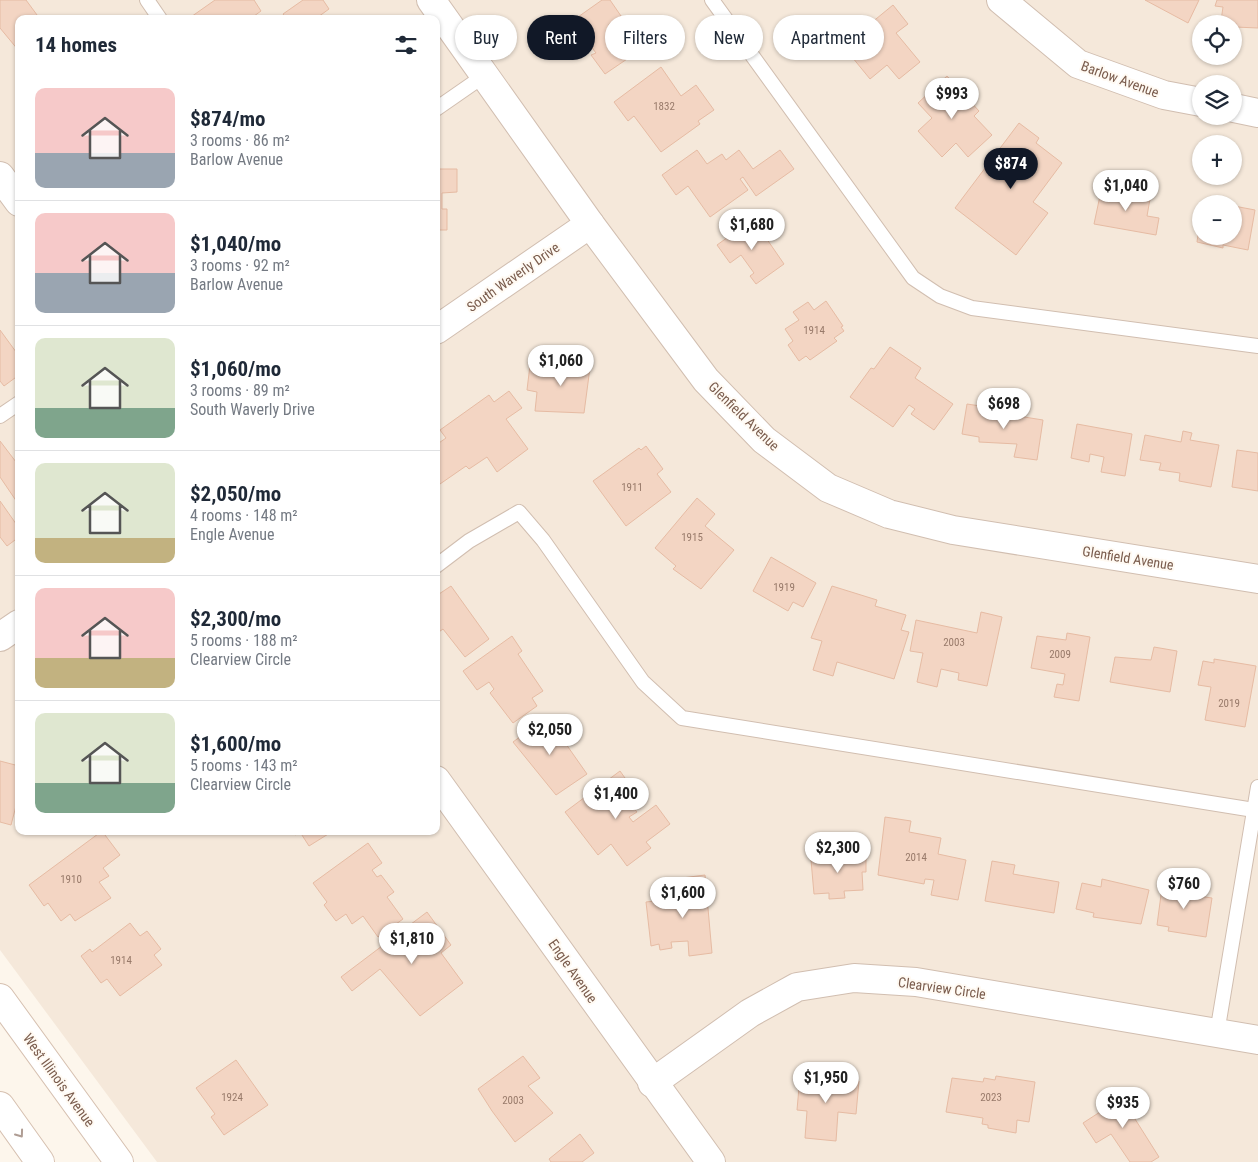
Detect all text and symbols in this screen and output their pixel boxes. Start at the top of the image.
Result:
chip: Buy [455,15,517,60]
chip: Rent [527,15,595,60]
chip: Filters [605,15,685,60]
chip: New [695,15,763,60]
chip: Apartment [773,15,884,60]
map controls [1192,15,1242,245]
button: locate [1192,15,1242,65]
icon: filters [392,31,420,59]
text: 14 homes [35,33,117,57]
street label: Barlow Avenue [1079,58,1161,101]
button: layers [1192,75,1242,125]
pin: $993 [922,78,982,120]
text: $993 [936,84,968,103]
house number: 1832 [653,100,675,113]
text: $874/mo [190,107,265,131]
icon: home [75,108,135,168]
text: 3 rooms · 86 m² [190,131,290,150]
button: + [1192,135,1242,185]
pin: $874 [981,148,1041,190]
text: Barlow Avenue [190,150,283,169]
text: $874 [995,154,1027,173]
pin: $1,040 [1085,170,1167,212]
text: $1,040 [1104,176,1148,195]
button: − [1192,195,1242,245]
pin: $1,680 [711,208,793,251]
text: $1,680 [730,215,774,234]
text: $1,040/mo [190,232,281,256]
icon: home [75,233,135,293]
street label: South Waverly Drive [464,239,563,315]
text: 3 rooms · 92 m² [190,256,290,275]
text: Barlow Avenue [190,275,283,294]
house number: 1914 [803,324,825,337]
pin: $1,060 [520,344,602,387]
text: $1,060 [539,351,583,370]
text: $1,060/mo [190,357,281,381]
icon: home [75,358,135,418]
street label: Glenfield Avenue [705,378,783,454]
text: 3 rooms · 89 m² [190,381,290,400]
pin: $698 [974,388,1034,430]
text: $698 [988,394,1020,413]
text: South Waverly Drive [190,400,315,419]
house number: 1911 [621,481,643,494]
text: $2,050/mo [190,482,281,506]
icon: home [75,483,135,543]
text: 4 rooms · 148 m² [190,506,298,525]
text: Engle Avenue [190,525,275,544]
house number: 1915 [681,531,703,544]
street label: Glenfield Avenue [1081,543,1175,573]
house number: 1919 [773,581,795,594]
text: $2,300/mo [190,607,281,631]
icon: home [75,608,135,668]
text: 5 rooms · 188 m² [190,631,298,650]
house number: 2003 [943,636,965,649]
house number: 2009 [1049,648,1071,661]
text: Clearview Circle [190,650,291,669]
house number: 2019 [1218,697,1240,710]
pin: $2,050 [509,714,591,756]
text: $2,050 [528,720,572,739]
text: $1,600/mo [190,732,281,756]
icon: home [75,733,135,793]
text: 5 rooms · 143 m² [190,756,298,775]
text: Clearview Circle [190,775,291,794]
pin: $1,400 [575,778,657,820]
text: $1,400 [594,784,638,803]
pin: $2,300 [797,832,879,874]
text: $2,300 [816,838,860,857]
house number: 2014 [905,851,927,864]
pin: $760 [1154,868,1214,910]
house number: 1910 [60,873,82,886]
text: $760 [1168,874,1200,893]
pin: $1,600 [642,876,724,919]
text: $1,600 [661,883,705,902]
pin: $1,810 [371,922,453,965]
text: $1,810 [390,929,434,948]
street label: Engle Avenue [545,936,601,1006]
house number: 1914 [110,954,132,967]
street label: Clearview Circle [897,974,987,1002]
street label: West Illinois Avenue [20,1030,98,1130]
pin: $1,950 [785,1062,867,1104]
text: $1,950 [804,1068,848,1087]
pin: $935 [1093,1086,1153,1129]
house number: 1924 [221,1091,243,1104]
house number: 2023 [980,1091,1002,1104]
text: $935 [1107,1093,1139,1112]
house number: 2003 [502,1094,524,1107]
one-way arrow [14,1128,23,1138]

